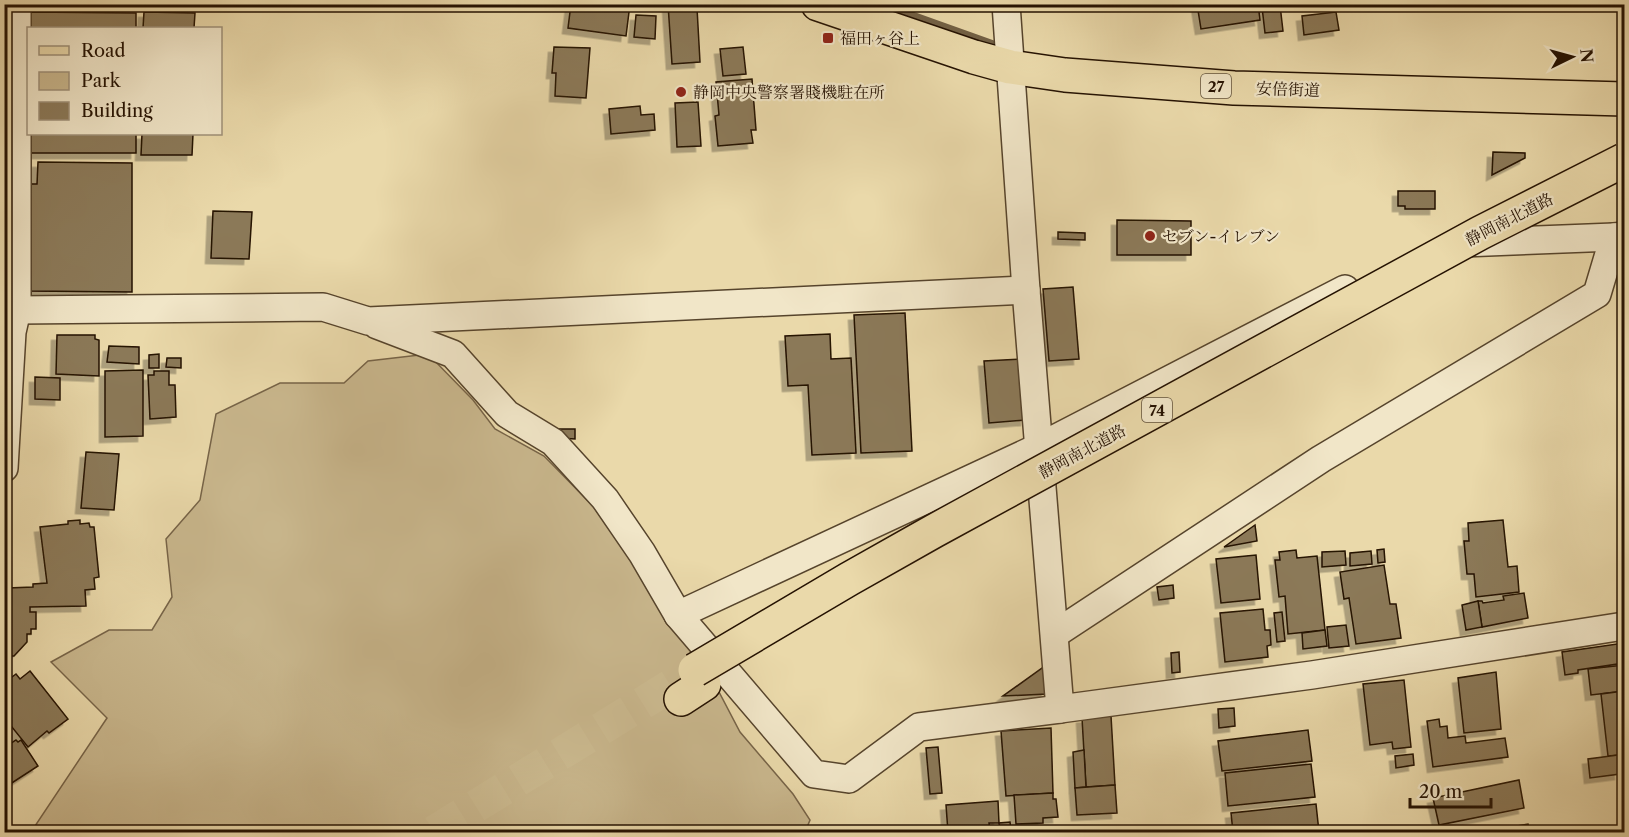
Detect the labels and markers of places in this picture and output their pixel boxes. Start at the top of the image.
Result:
place label: 福田ヶ谷上 [840,28,920,48]
marker: 福田ヶ谷上 [821,31,835,45]
place label: 静岡中央警察署賤機駐在所 [693,82,885,102]
marker: 静岡中央警察署賤機駐在所 [674,85,688,99]
place label: セブン-イレブン [1162,226,1280,246]
marker: セブン-イレブン [1143,229,1157,243]

